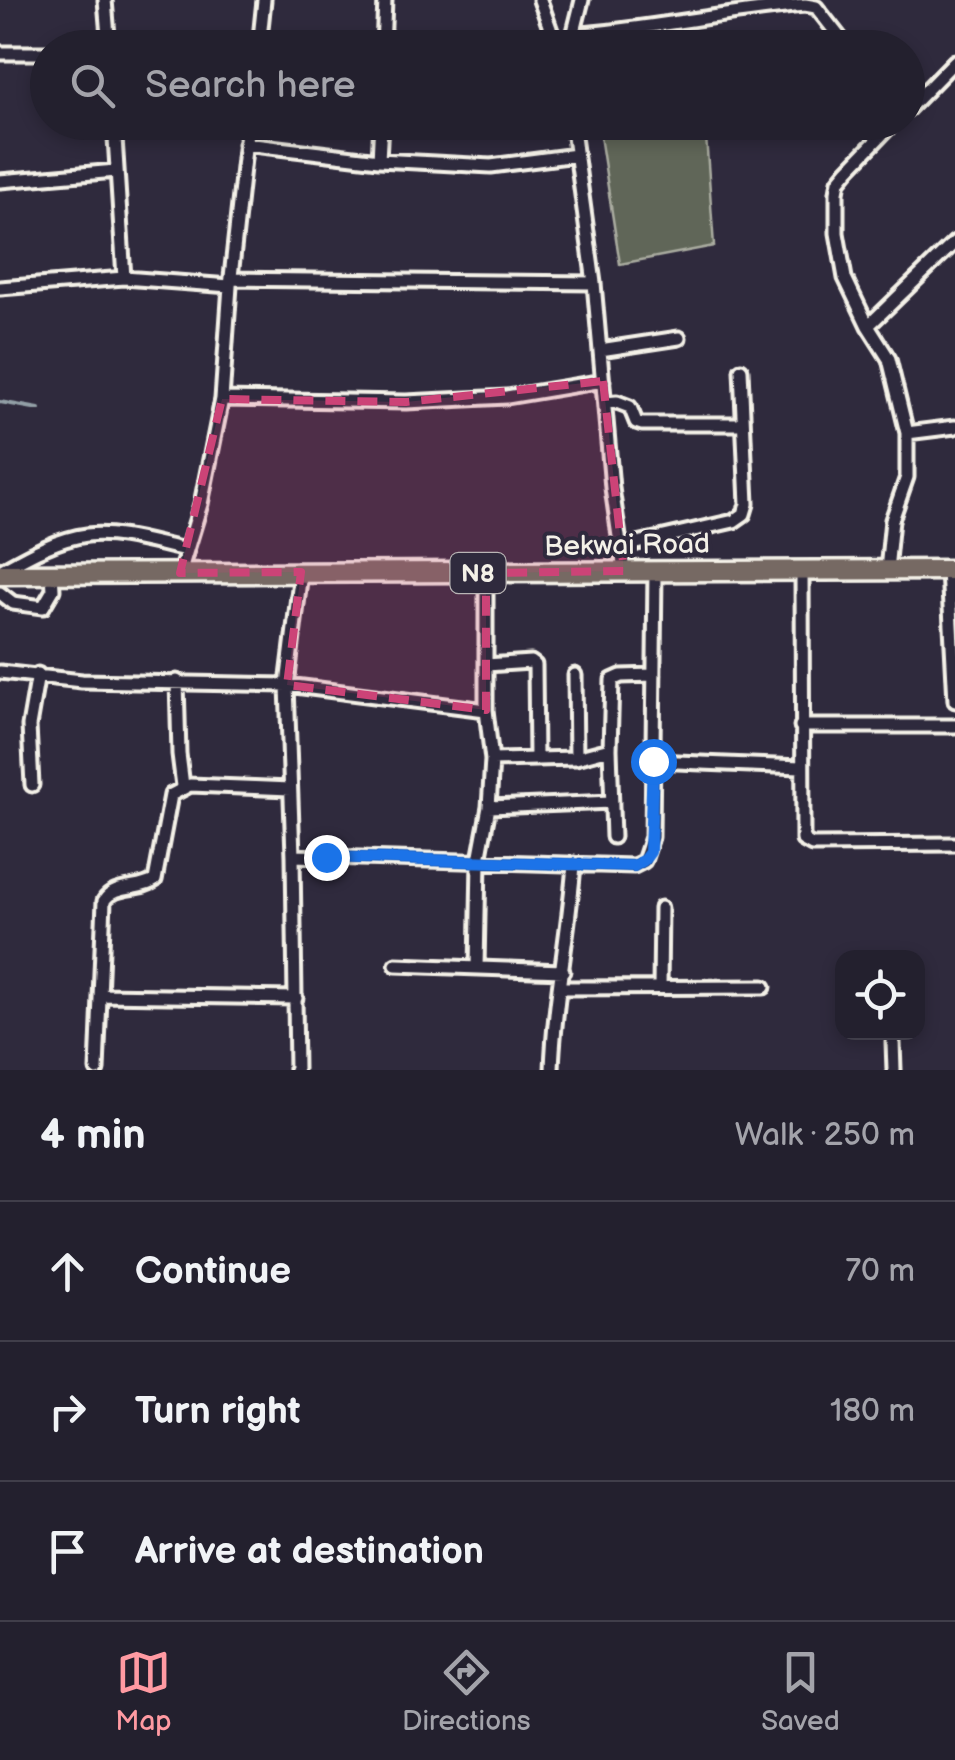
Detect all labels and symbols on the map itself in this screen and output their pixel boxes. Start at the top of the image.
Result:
street label: Bekwai Road [544,528,710,563]
road number: N8 [450,553,506,593]
route start [631,739,677,785]
route end [304,835,350,881]

